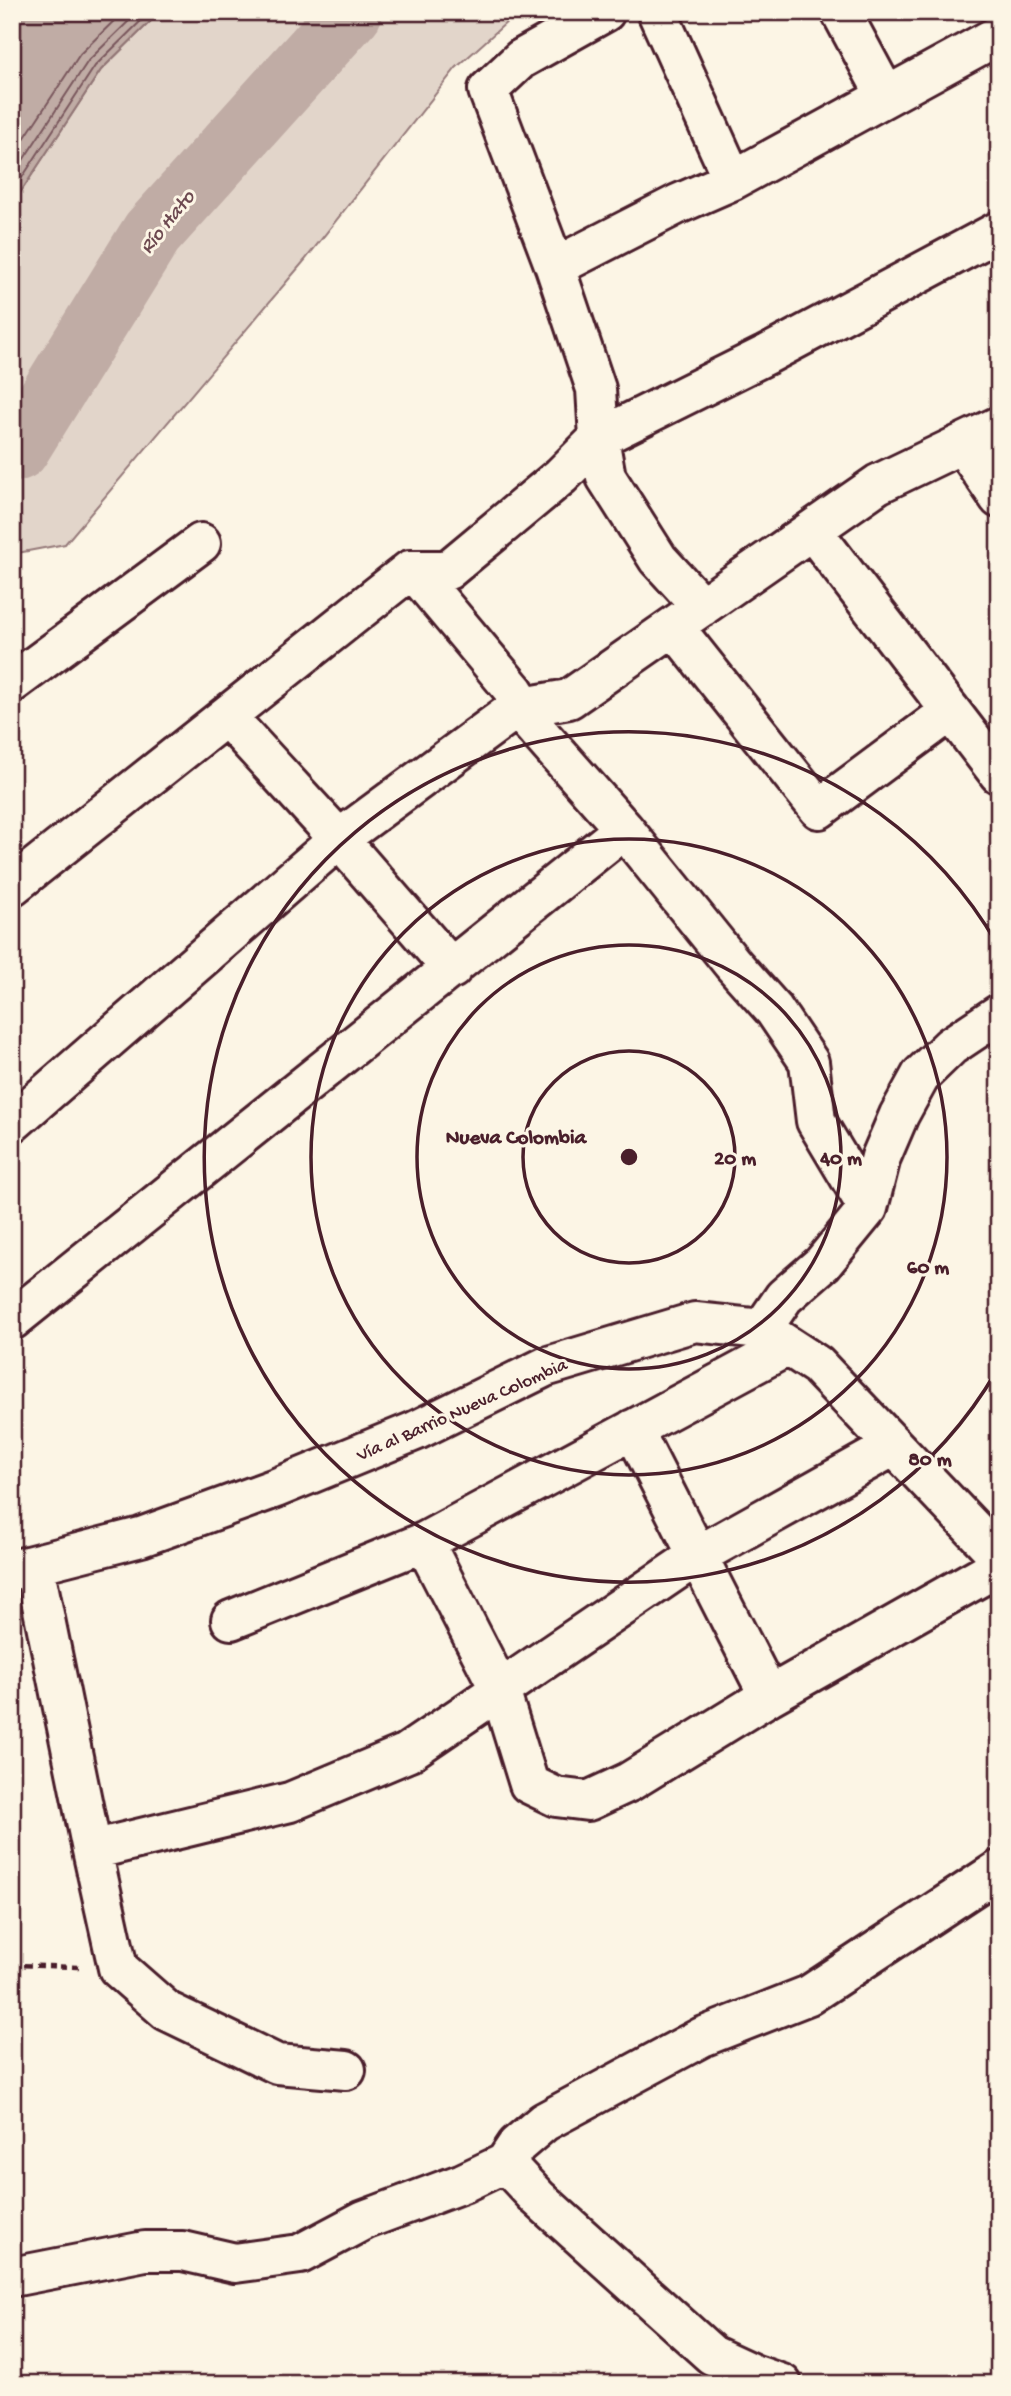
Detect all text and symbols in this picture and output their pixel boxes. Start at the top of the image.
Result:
water label: Río Hato [136,186,203,260]
district label: Nueva Colombia [446,1127,587,1152]
centre of rings [617,1145,641,1169]
text: 20 m [714,1148,756,1173]
text: 40 m [819,1148,862,1173]
text: 60 m [907,1257,949,1282]
street label: Vía al Barrio Nueva Colombia [353,1354,573,1469]
text: 80 m [908,1449,952,1474]

